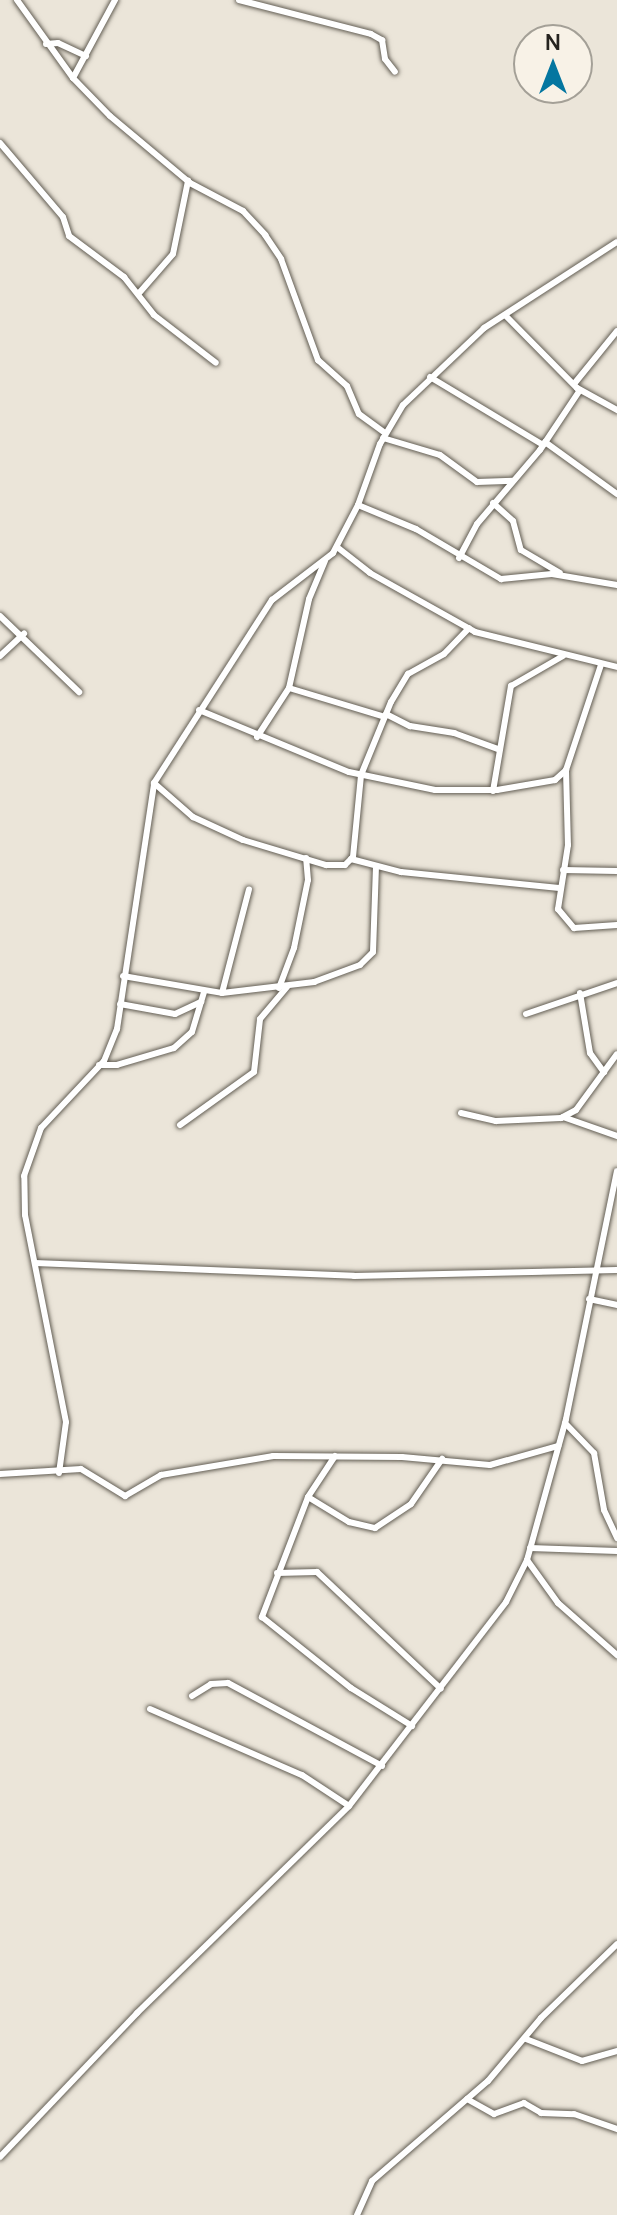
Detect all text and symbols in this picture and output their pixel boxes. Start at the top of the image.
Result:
north arrow [513,24,593,104]
text: N [545,27,561,57]

